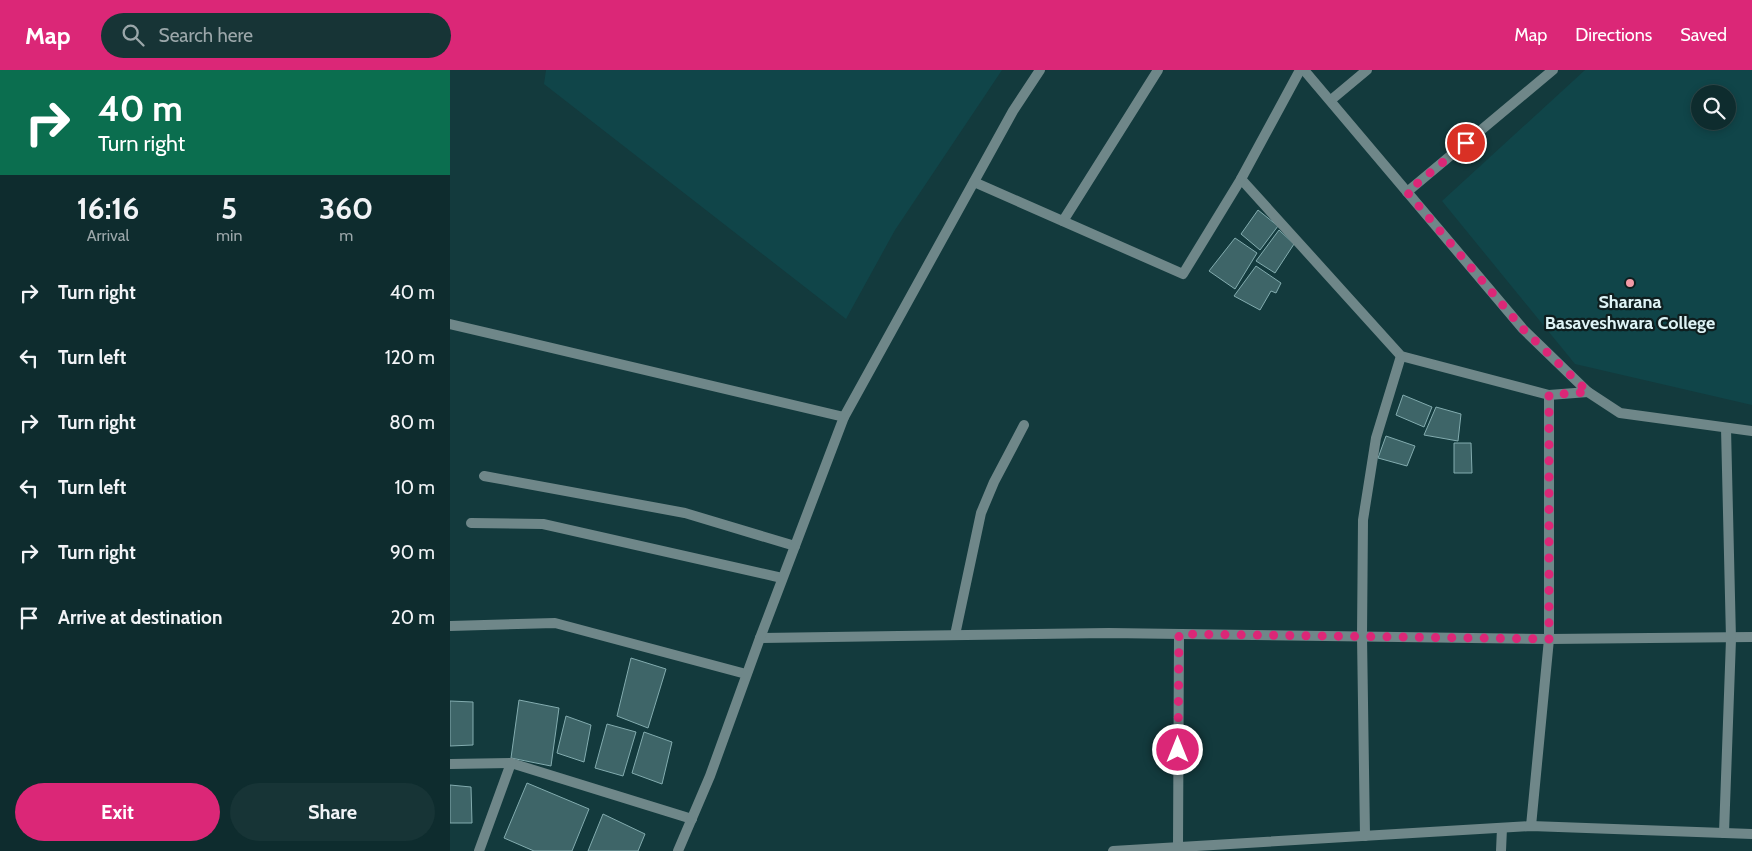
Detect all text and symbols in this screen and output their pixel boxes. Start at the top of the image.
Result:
search box [101,13,451,58]
text: Map [25,21,71,50]
icon: search [119,21,147,49]
text: Search here [159,24,253,47]
text: Map [1514,24,1547,46]
text: Directions [1575,24,1652,46]
text: Saved [1680,24,1727,46]
map controls [1691,85,1736,130]
button: search [1691,85,1736,130]
text: 40 m [98,87,183,130]
icon: right [15,90,80,155]
pin [1445,122,1487,164]
icon: arrive [1452,129,1480,157]
text: Turn right [98,130,185,157]
text: 16:16 [77,190,139,227]
text: 5 [221,190,237,227]
text: 360 [319,190,373,227]
text: Arrival [87,226,129,245]
text: min [216,226,242,245]
text: m [339,226,353,245]
marker: Sharana Basaveshwara College [1624,277,1636,289]
icon: right [15,279,43,307]
text: Turn right [58,281,136,304]
text: 40 m [390,281,435,304]
place label: Sharana Basaveshwara College [1545,291,1715,334]
icon: left [15,344,43,372]
text: Turn left [58,346,126,369]
text: 120 m [385,346,435,369]
icon: right [15,409,43,437]
text: Turn right [58,411,136,434]
text: 80 m [389,411,435,434]
icon: left [15,474,43,502]
text: Turn left [58,476,126,499]
text: 10 m [395,476,435,499]
icon: right [15,539,43,567]
text: Turn right [58,541,136,564]
text: 90 m [390,541,435,564]
icon: arrive [15,604,43,632]
text: Arrive at destination [58,606,222,629]
text: 20 m [391,606,435,629]
position arrow [1151,723,1203,775]
button: Exit [15,783,220,841]
button: Share [230,783,435,841]

